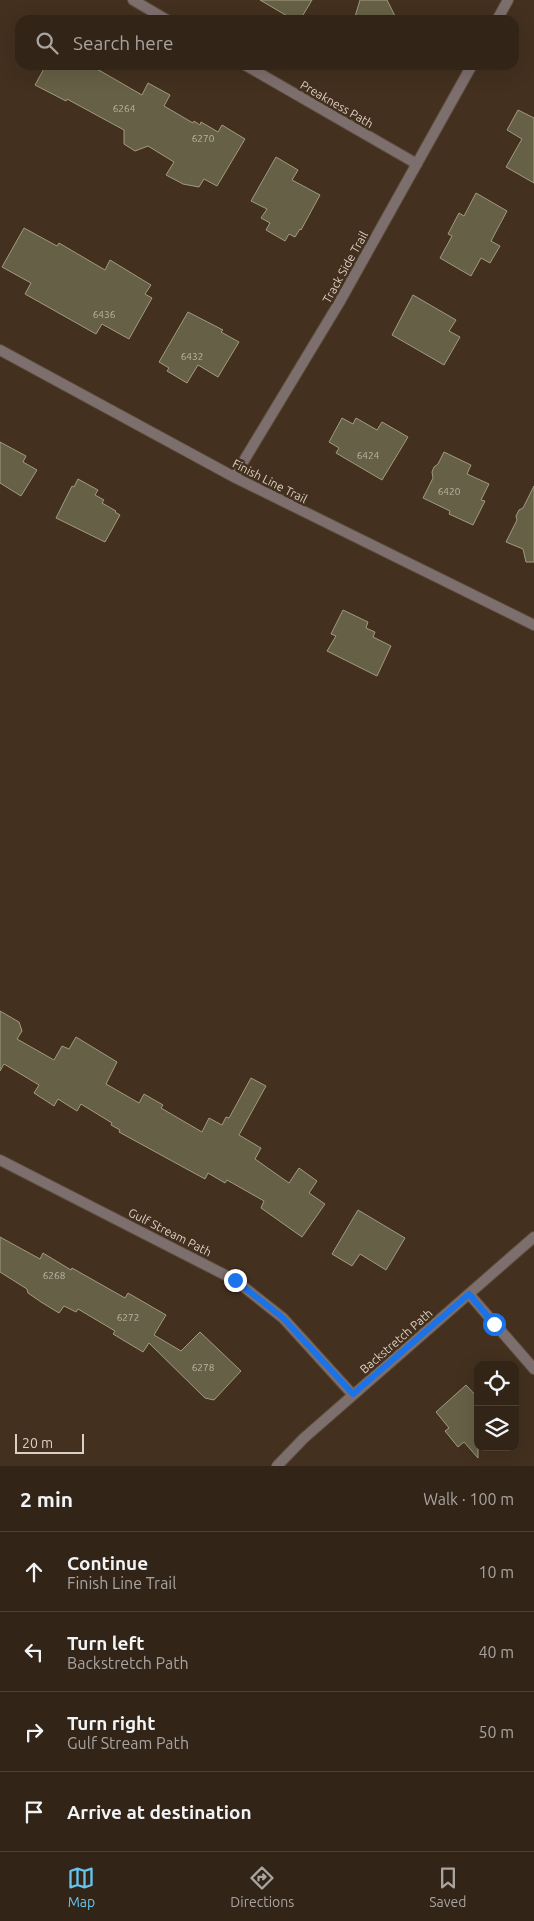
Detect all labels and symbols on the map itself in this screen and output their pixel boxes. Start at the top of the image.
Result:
street label: Preakness Path [298,78,376,130]
house number: 6264 [113,103,136,114]
house number: 6270 [192,133,215,144]
street label: Track Side Trail [320,229,370,305]
house number: 6436 [93,309,116,320]
house number: 6432 [181,351,203,362]
house number: 6424 [357,450,380,461]
street label: Finish Line Trail [230,457,310,505]
house number: 6420 [438,486,461,497]
street label: Gulf Stream Path [126,1205,214,1259]
route end [224,1269,247,1292]
house number: 6268 [43,1270,66,1281]
street label: Backstretch Path [357,1306,435,1376]
house number: 6272 [117,1312,139,1323]
route start [483,1313,506,1336]
house number: 6278 [192,1362,215,1373]
scale bar [15,1431,84,1454]

